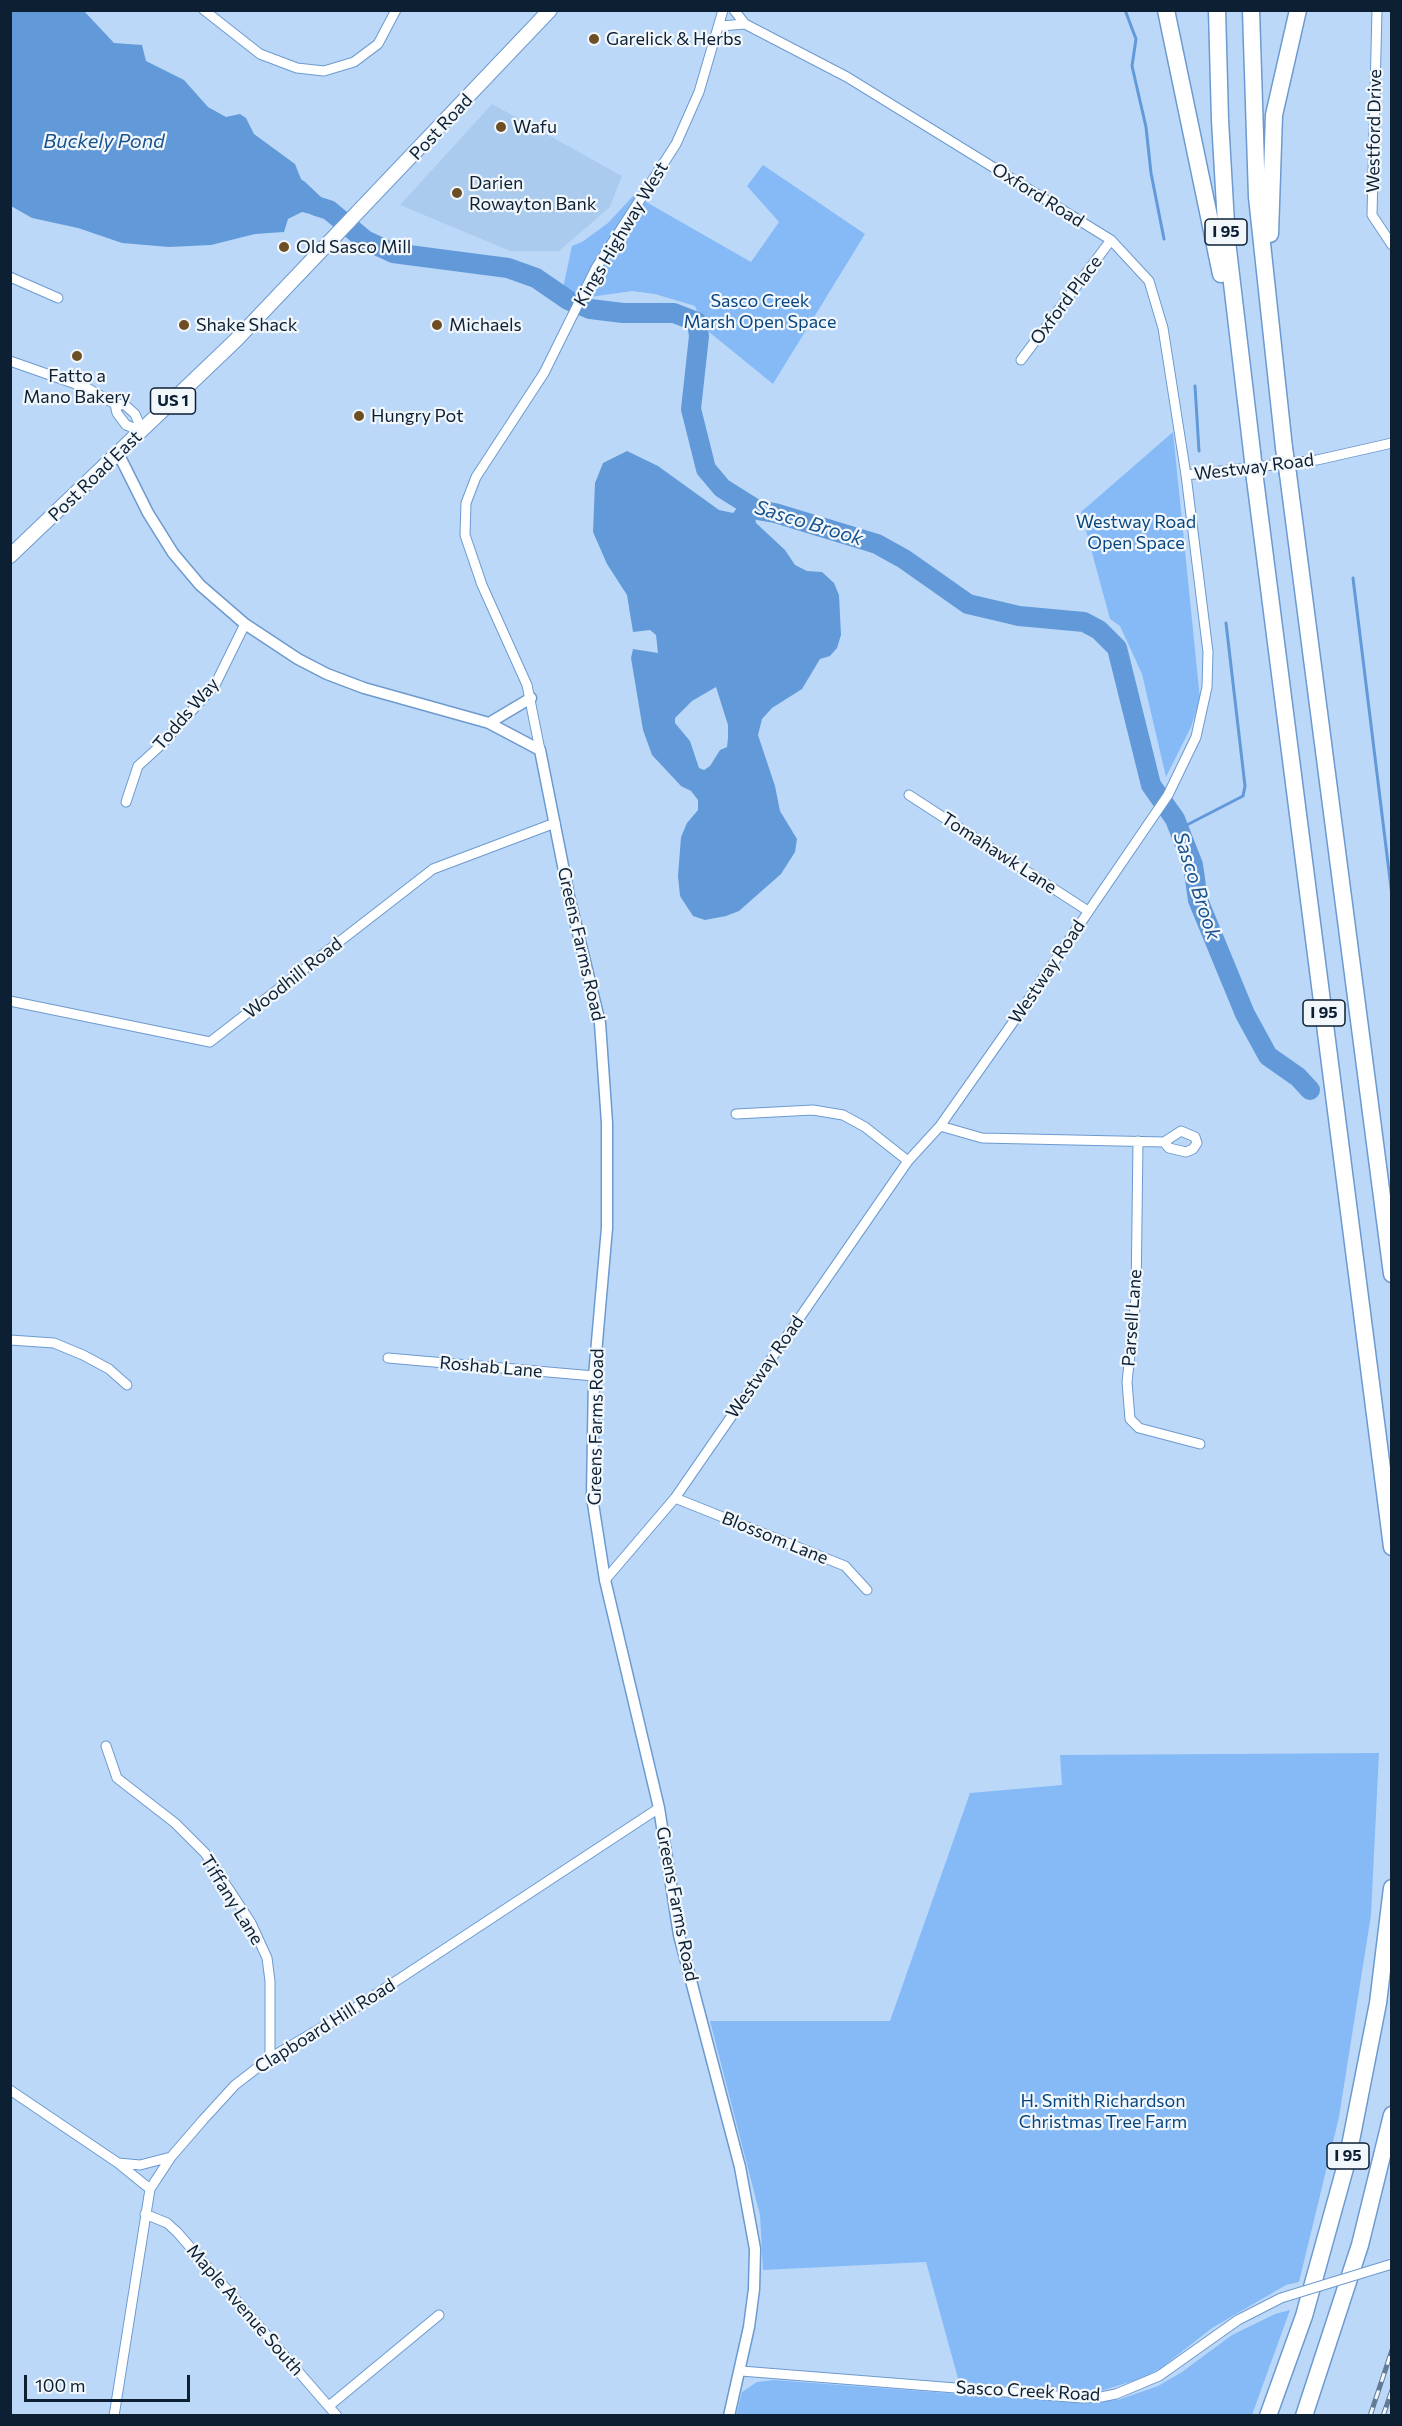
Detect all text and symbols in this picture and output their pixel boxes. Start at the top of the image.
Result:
place label: Garelick & Herbs [606,28,742,50]
marker: Garelick & Herbs [587,32,601,46]
street label: Westford Drive [1362,69,1386,193]
street label: Post Road [405,89,477,165]
place label: Wafu [513,116,557,138]
marker: Wafu [494,120,508,134]
water label: Buckely Pond [43,129,165,153]
street label: Kings Highway West [569,158,673,310]
street label: Oxford Road [988,158,1088,232]
place label: Darien Rowayton Bank [469,172,597,214]
marker: Darien Rowayton Bank [450,186,464,200]
road number: I 95 [1205,219,1247,245]
place label: Old Sasco Mill [296,236,411,258]
marker: Old Sasco Mill [277,240,291,254]
street label: Oxford Place [1026,251,1106,349]
park label: Sasco Creek Marsh Open Space [684,290,836,332]
place label: Shake Shack [196,314,298,336]
place label: Michaels [449,314,522,336]
marker: Shake Shack [177,318,191,332]
marker: Michaels [430,318,444,332]
marker: Fatto a Mano Bakery [70,349,84,363]
place label: Fatto a Mano Bakery [23,365,131,407]
road number: US 1 [150,388,195,414]
place label: Hungry Pot [371,405,464,427]
marker: Hungry Pot [352,409,366,423]
street label: Post Road East [44,426,146,526]
street label: Westway Road [1193,449,1315,485]
water label: Sasco Brook [752,495,866,551]
park label: Westway Road Open Space [1076,511,1196,554]
street label: Todds Way [149,673,223,755]
street label: Tomahawk Lane [937,808,1061,898]
water label: Sasco Brook [1168,829,1226,943]
street label: Greens Farms Road [553,865,609,1023]
street label: Westway Road [1004,916,1090,1028]
street label: Woodhill Road [240,933,346,1023]
road number: I 95 [1303,1000,1345,1026]
street label: Parsell Lane [1118,1269,1146,1367]
street label: Westway Road [722,1312,808,1422]
street label: Greens Farms Road [584,1348,608,1506]
street label: Roshab Lane [438,1352,544,1382]
street label: Blossom Lane [719,1507,831,1569]
street label: Greens Farms Road [651,1825,703,1983]
street label: Tiffany Lane [196,1851,268,1949]
street label: Clapboard Hill Road [251,1974,399,2078]
park label: H. Smith Richardson Christmas Tree Farm [1019,2090,1187,2132]
road number: I 95 [1327,2143,1369,2169]
street label: Maple Avenue South [182,2240,308,2380]
scale bar [27,2363,194,2401]
text: 100 m [35,2374,85,2396]
street label: Sasco Creek Road [955,2376,1101,2406]

